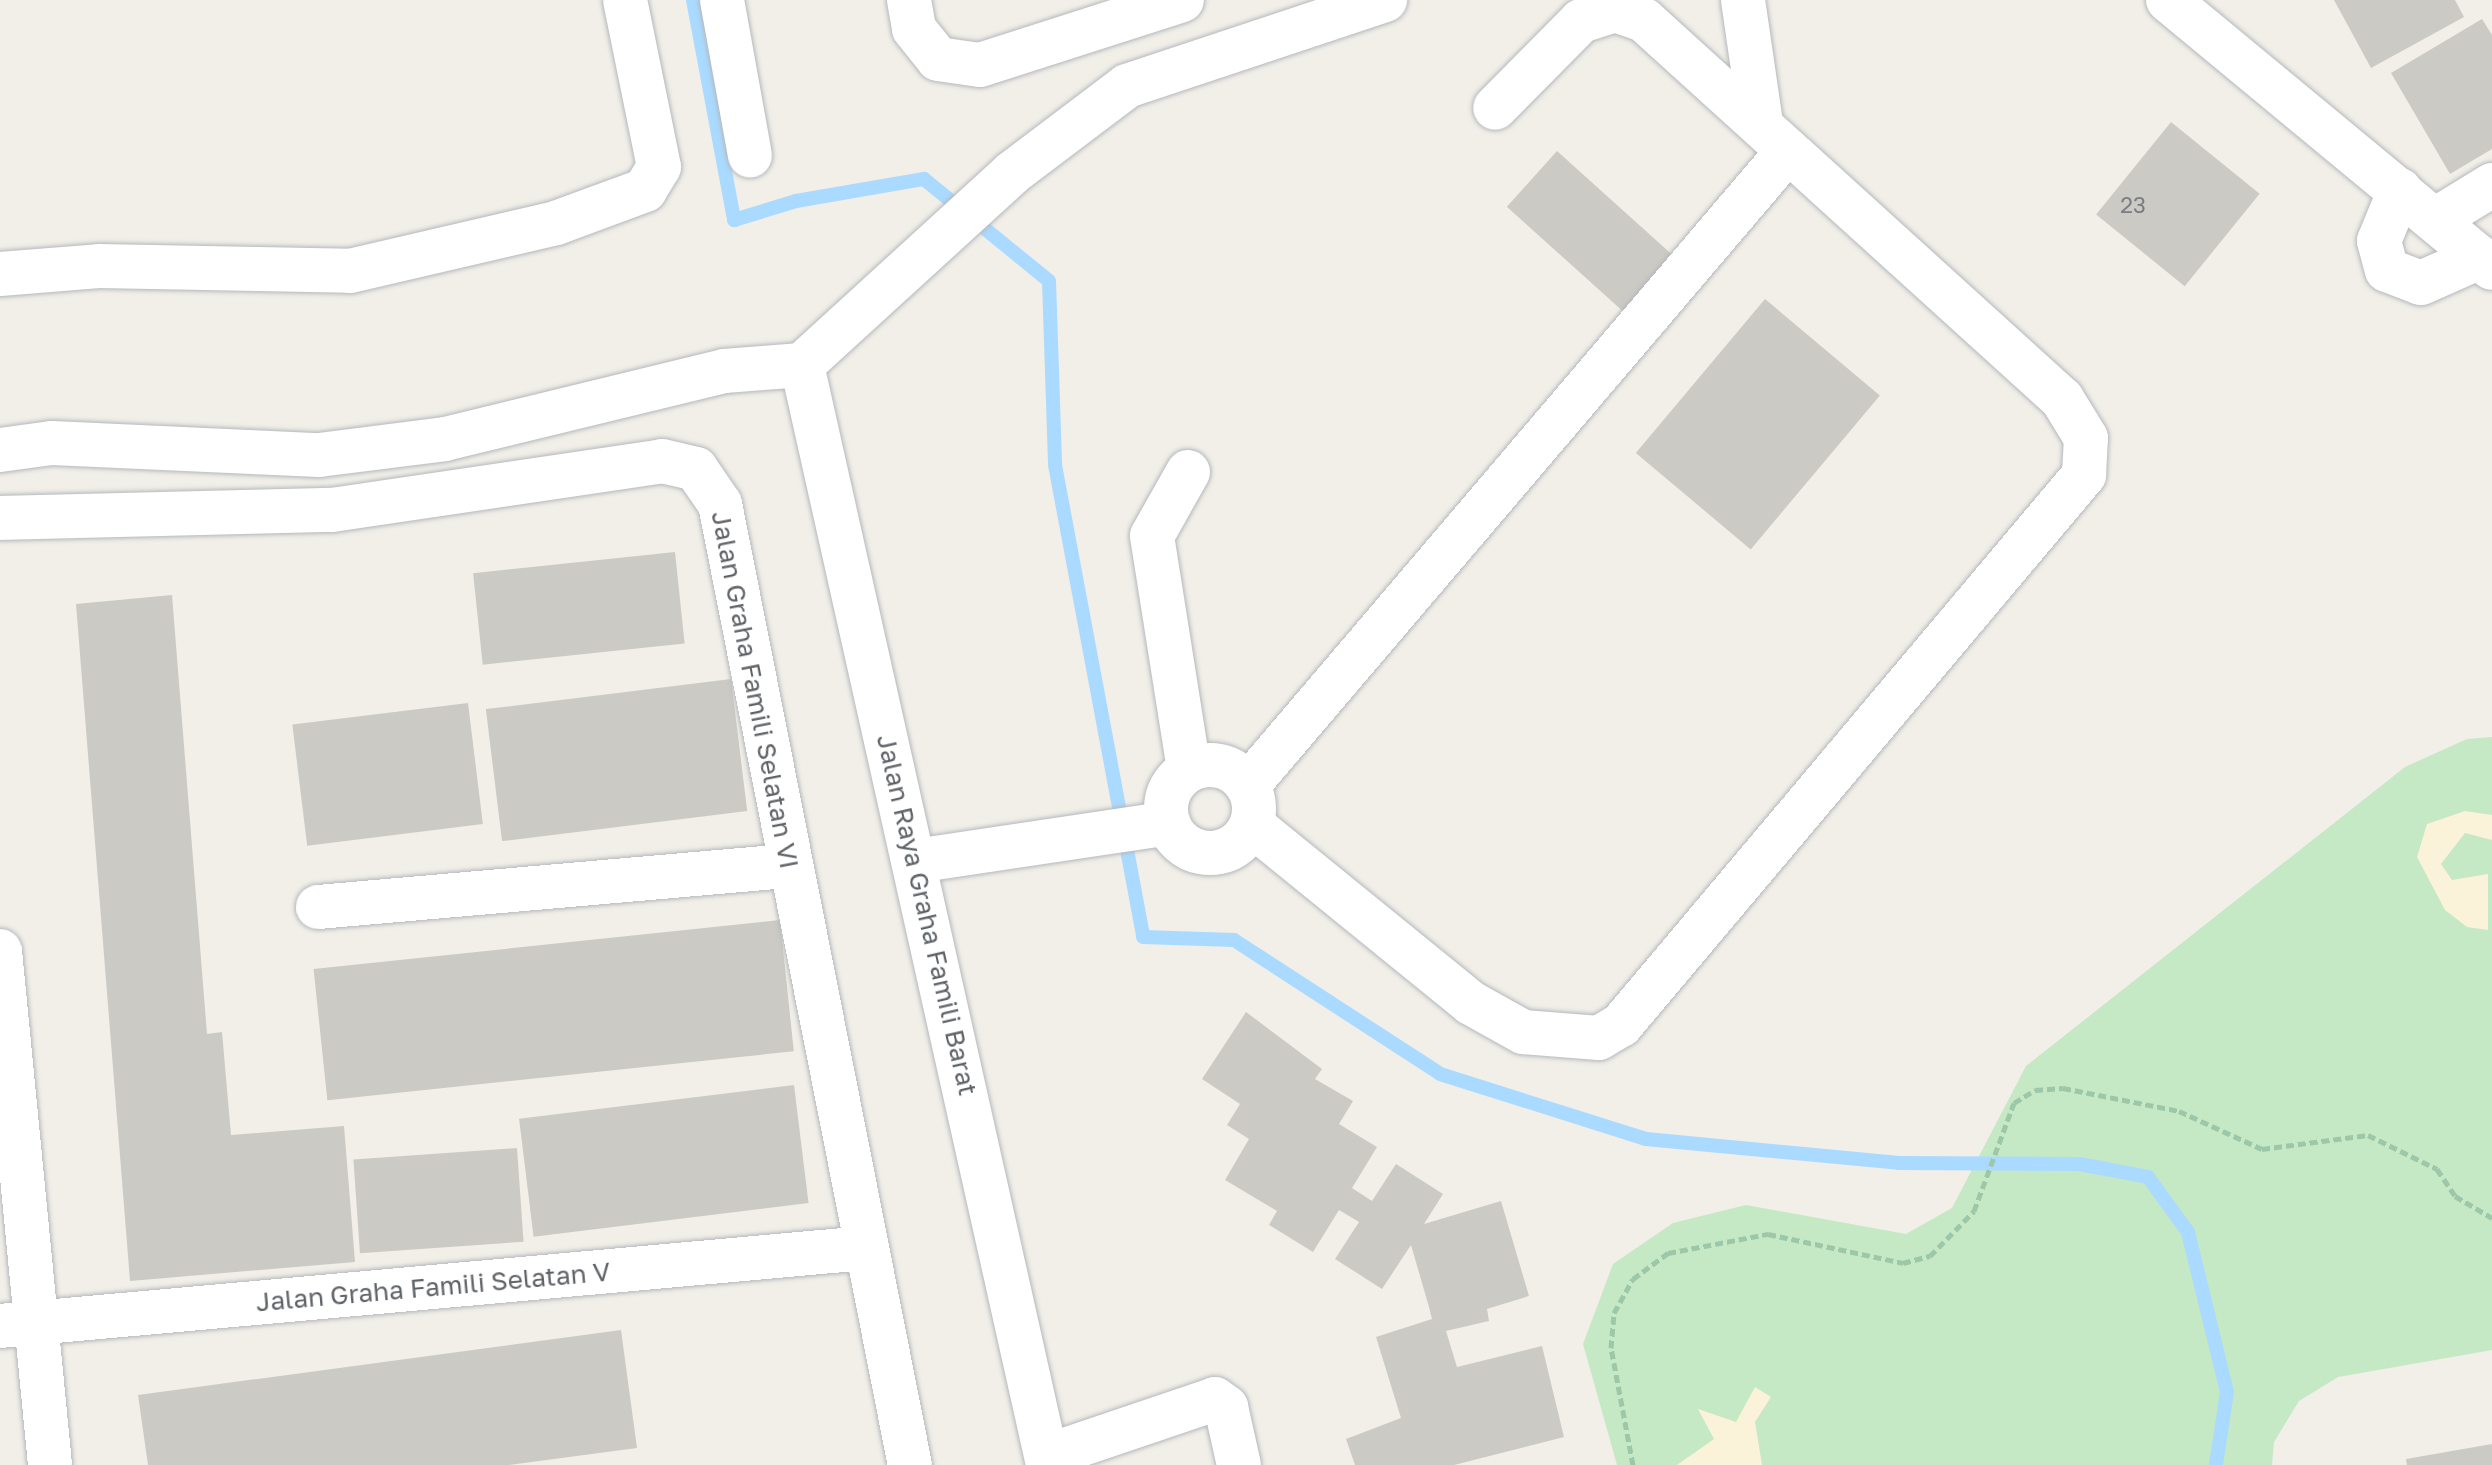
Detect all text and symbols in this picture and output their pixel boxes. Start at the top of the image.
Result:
house number: 23 [2120,192,2146,218]
street label: Jalan Graha Famili Selatan VI [705,508,805,872]
street label: Jalan Raya Graha Famili Barat [870,731,984,1099]
street label: Jalan Graha Famili Selatan V [255,1256,611,1318]

